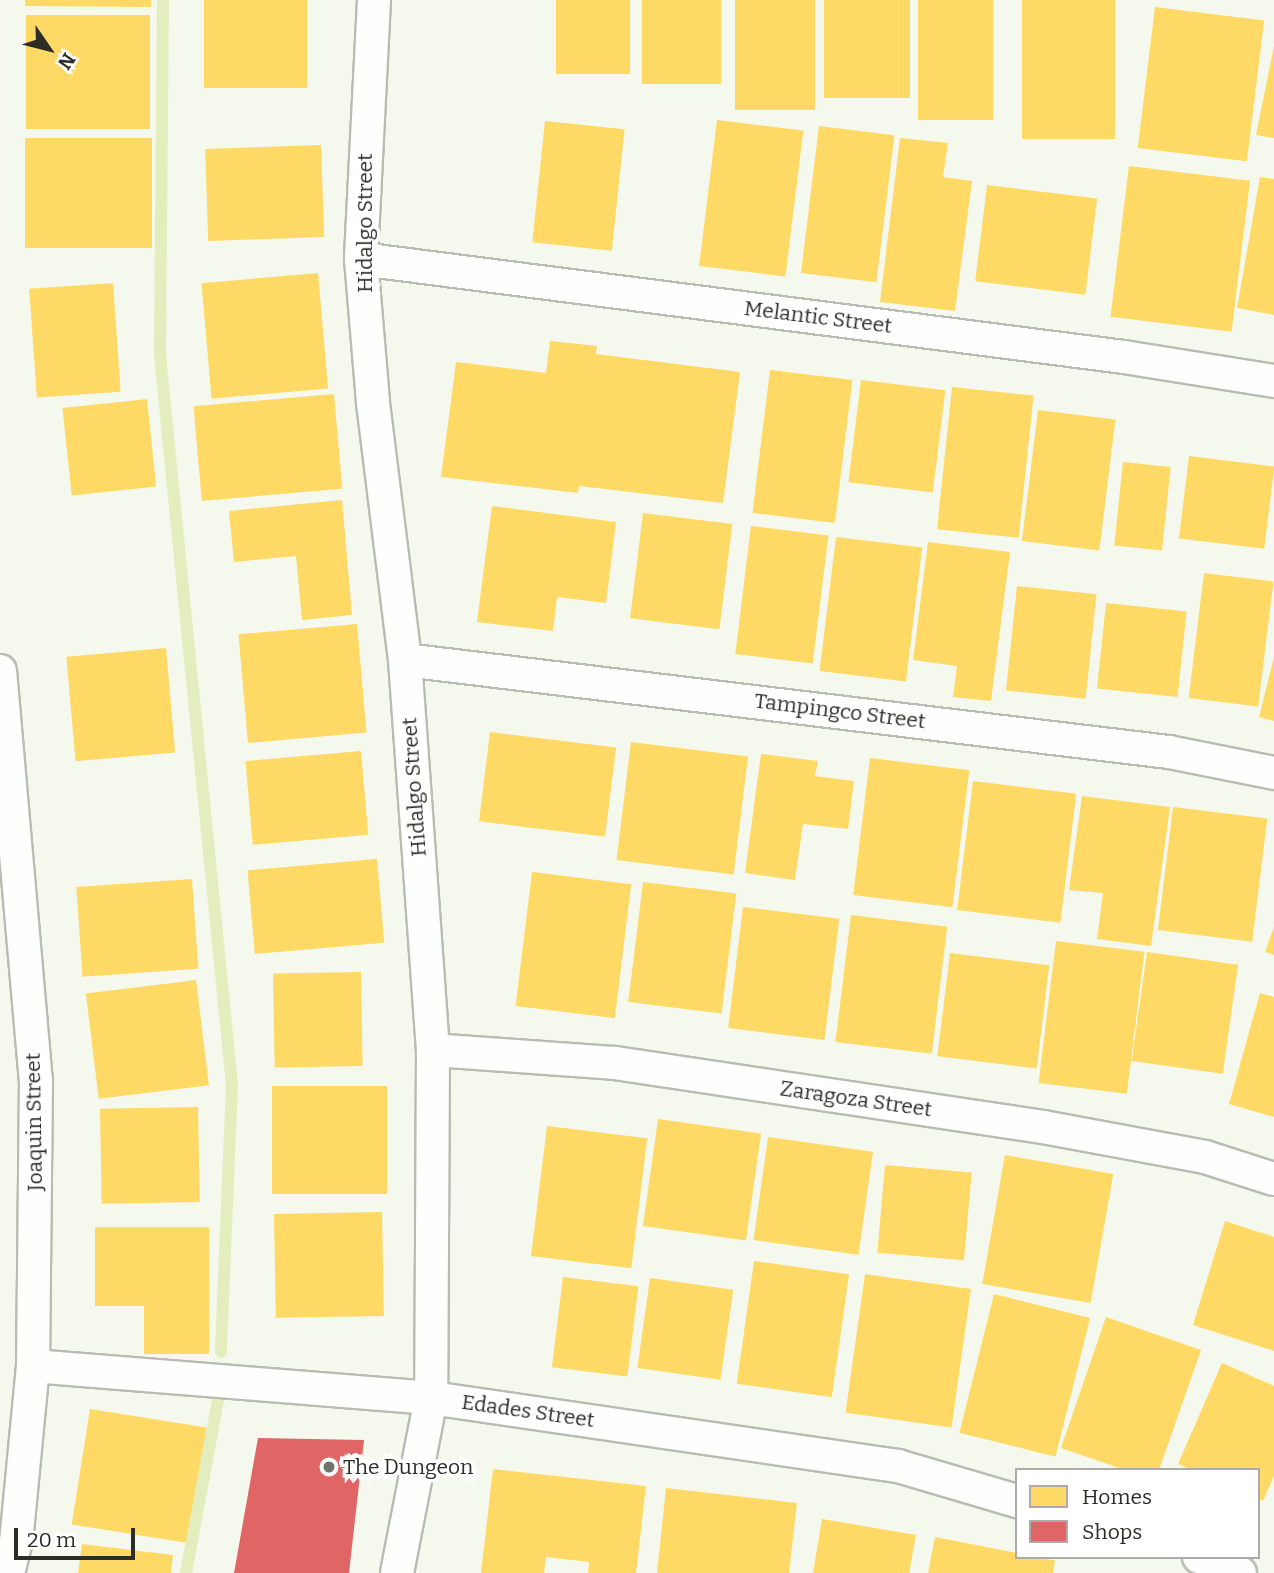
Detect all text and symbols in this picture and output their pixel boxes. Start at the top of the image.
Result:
north arrow [14,14,84,84]
text: N [53,49,80,74]
street label: Hidalgo Street [352,153,378,293]
street label: Melantic Street [743,295,893,339]
street label: Tampingco Street [753,688,927,734]
street label: Hidalgo Street [397,716,431,858]
street label: Joaquin Street [20,1053,48,1191]
street label: Zaragoza Street [778,1076,934,1122]
street label: Edades Street [460,1389,596,1433]
place label: The Dungeon [343,1454,473,1480]
marker: The Dungeon [321,1459,337,1475]
legend [1015,1468,1260,1559]
text: Homes [1082,1484,1152,1510]
scale bar [18,1514,138,1558]
text: Shops [1082,1519,1142,1545]
text: 20 m [27,1527,76,1553]

